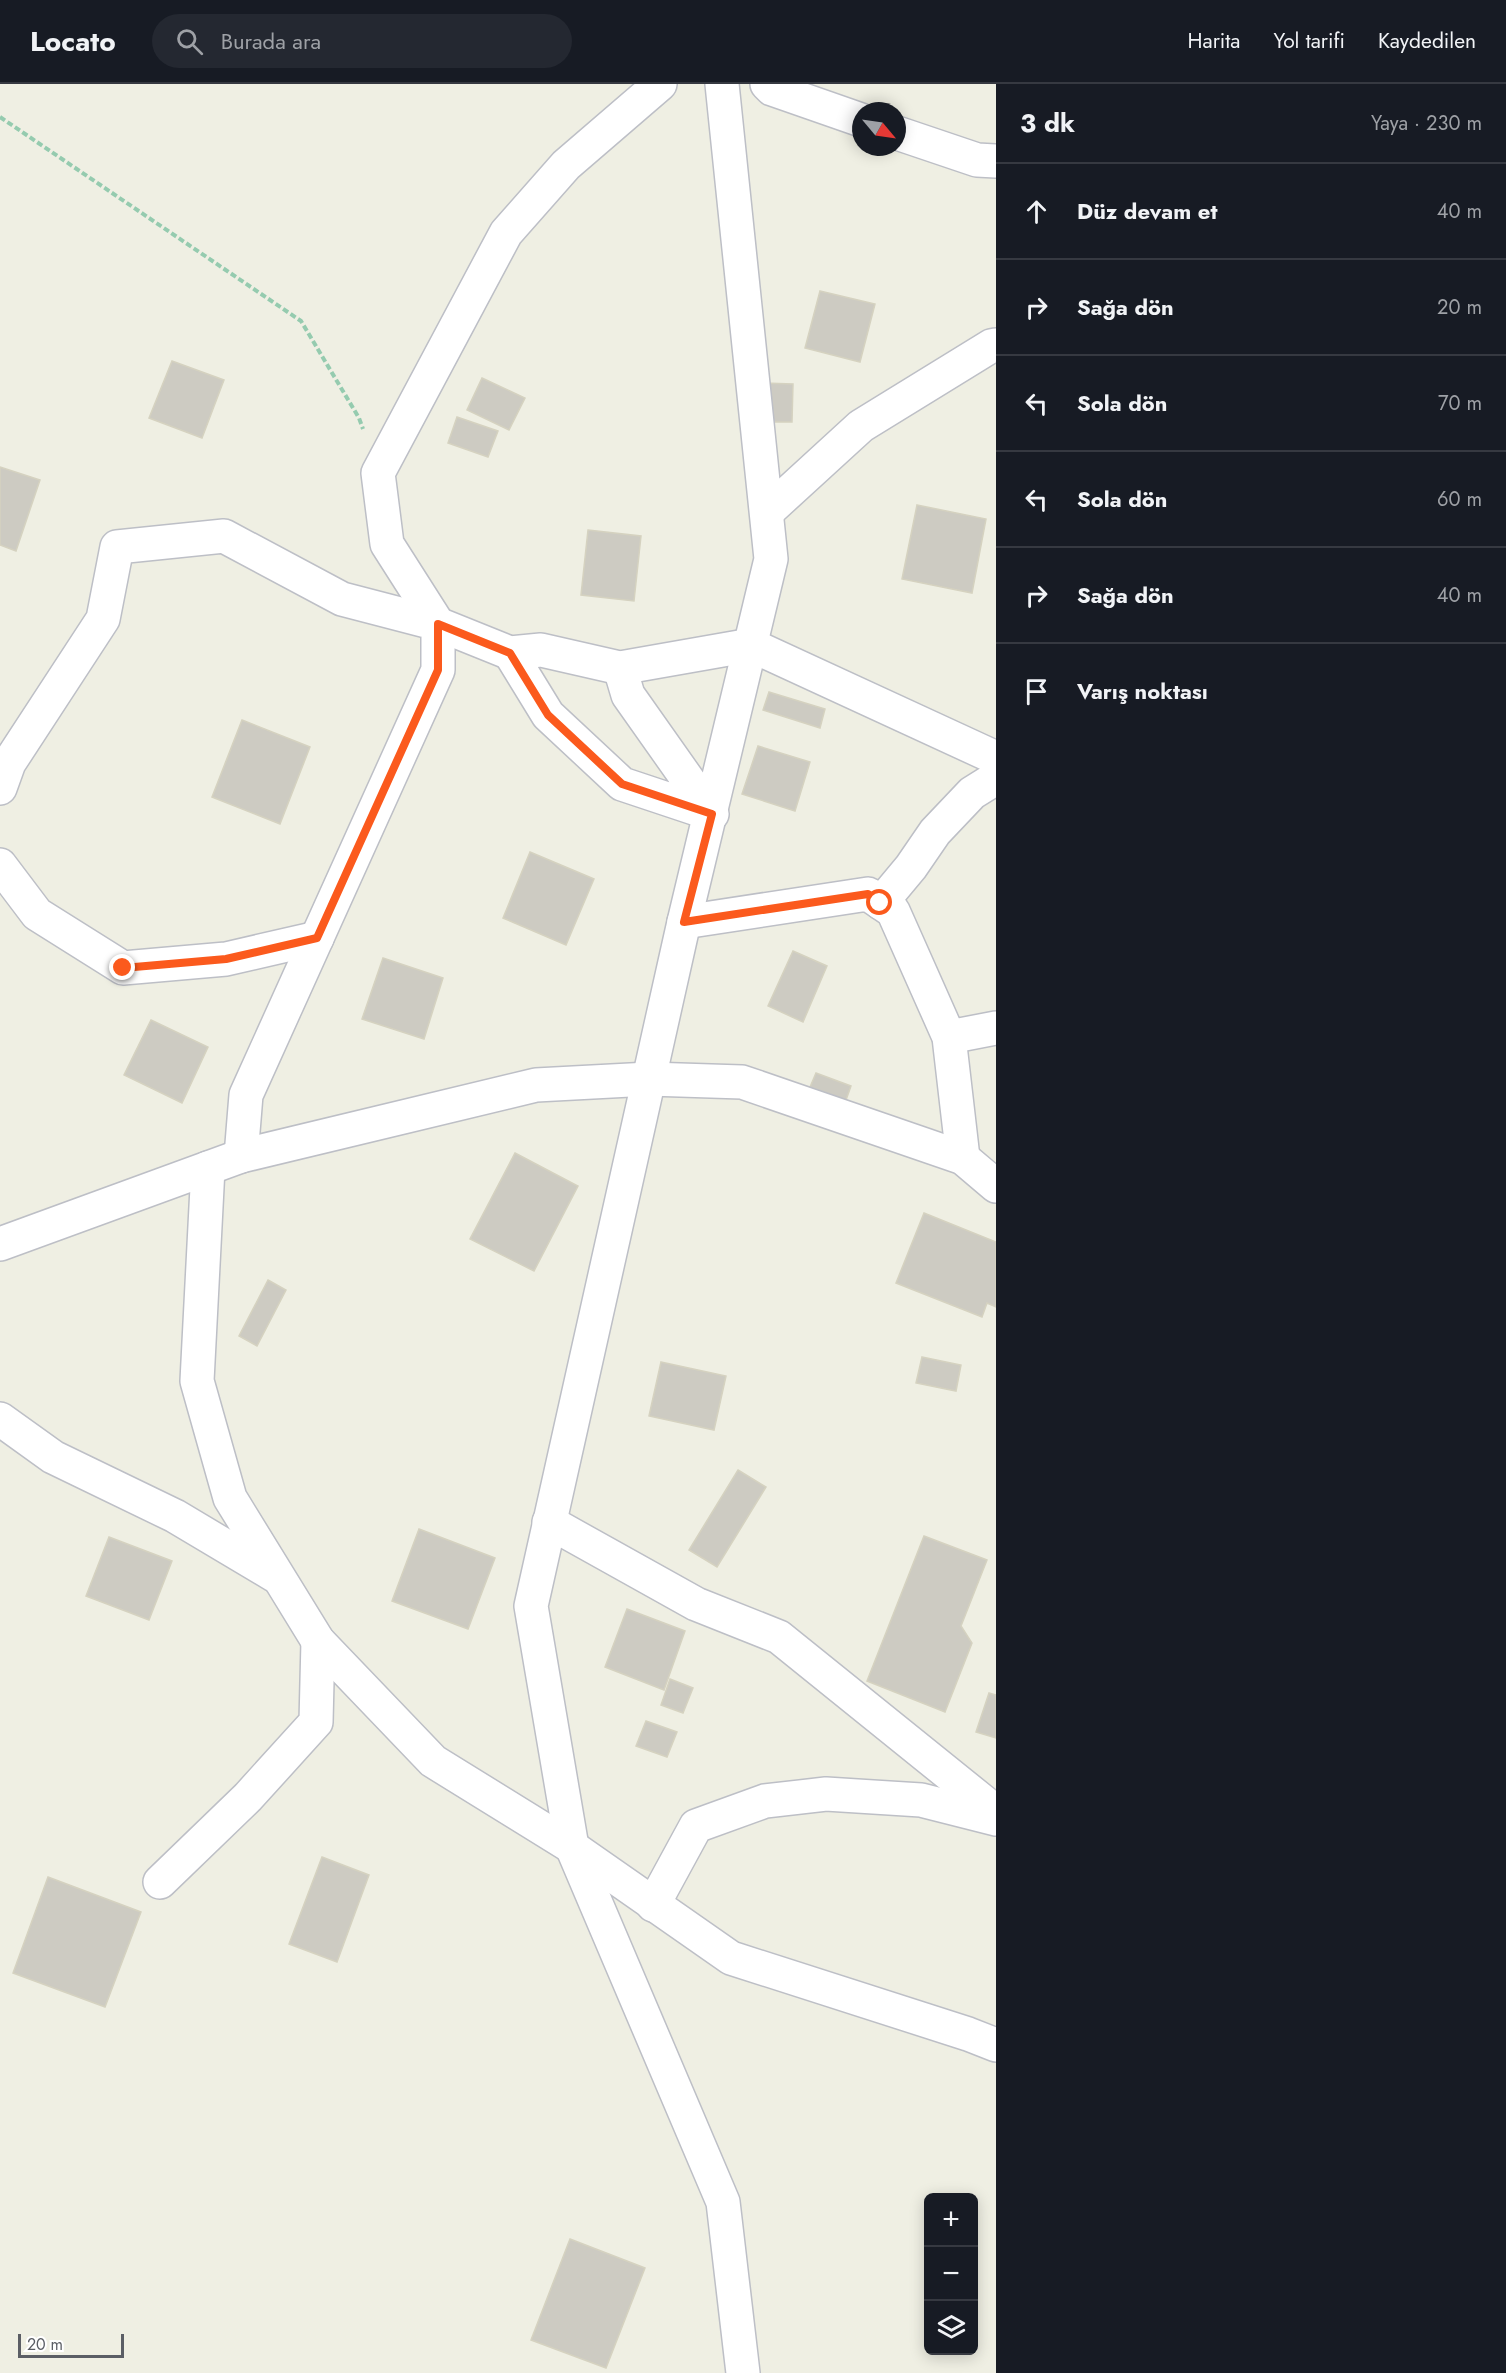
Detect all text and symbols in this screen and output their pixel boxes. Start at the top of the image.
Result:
search box [152,14,572,68]
text: Locato [30,21,116,62]
icon: search [173,25,206,58]
text: Burada ara [221,25,321,57]
text: Harita [1188,26,1240,56]
text: Yol tarifi [1273,26,1345,56]
text: Kaydedilen [1378,26,1476,56]
north arrow [852,102,906,156]
text: 3 dk [1020,104,1075,142]
text: Yaya · 230 m [1371,109,1482,138]
icon: ahead [1020,195,1053,228]
text: Düz devam et [1077,195,1217,227]
text: 40 m [1437,197,1482,226]
icon: right [1020,291,1053,324]
text: Sağa dön [1077,291,1174,323]
text: 20 m [1437,293,1482,322]
icon: left [1020,387,1053,420]
text: Sola dön [1077,387,1167,419]
text: 70 m [1438,389,1482,418]
icon: left [1020,483,1053,516]
text: Sola dön [1077,483,1167,515]
text: 60 m [1437,485,1482,514]
icon: right [1020,579,1053,612]
text: Sağa dön [1077,579,1174,611]
text: 40 m [1437,581,1482,610]
icon: arrive [1020,675,1053,708]
text: Varış noktası [1077,675,1208,707]
route start [866,889,892,915]
route end [109,954,135,980]
map controls [924,2193,978,2355]
button: + [924,2193,978,2247]
button: − [924,2247,978,2301]
button: layers [924,2301,978,2355]
scale bar [18,2331,124,2358]
text: 20 m [27,2333,63,2356]

